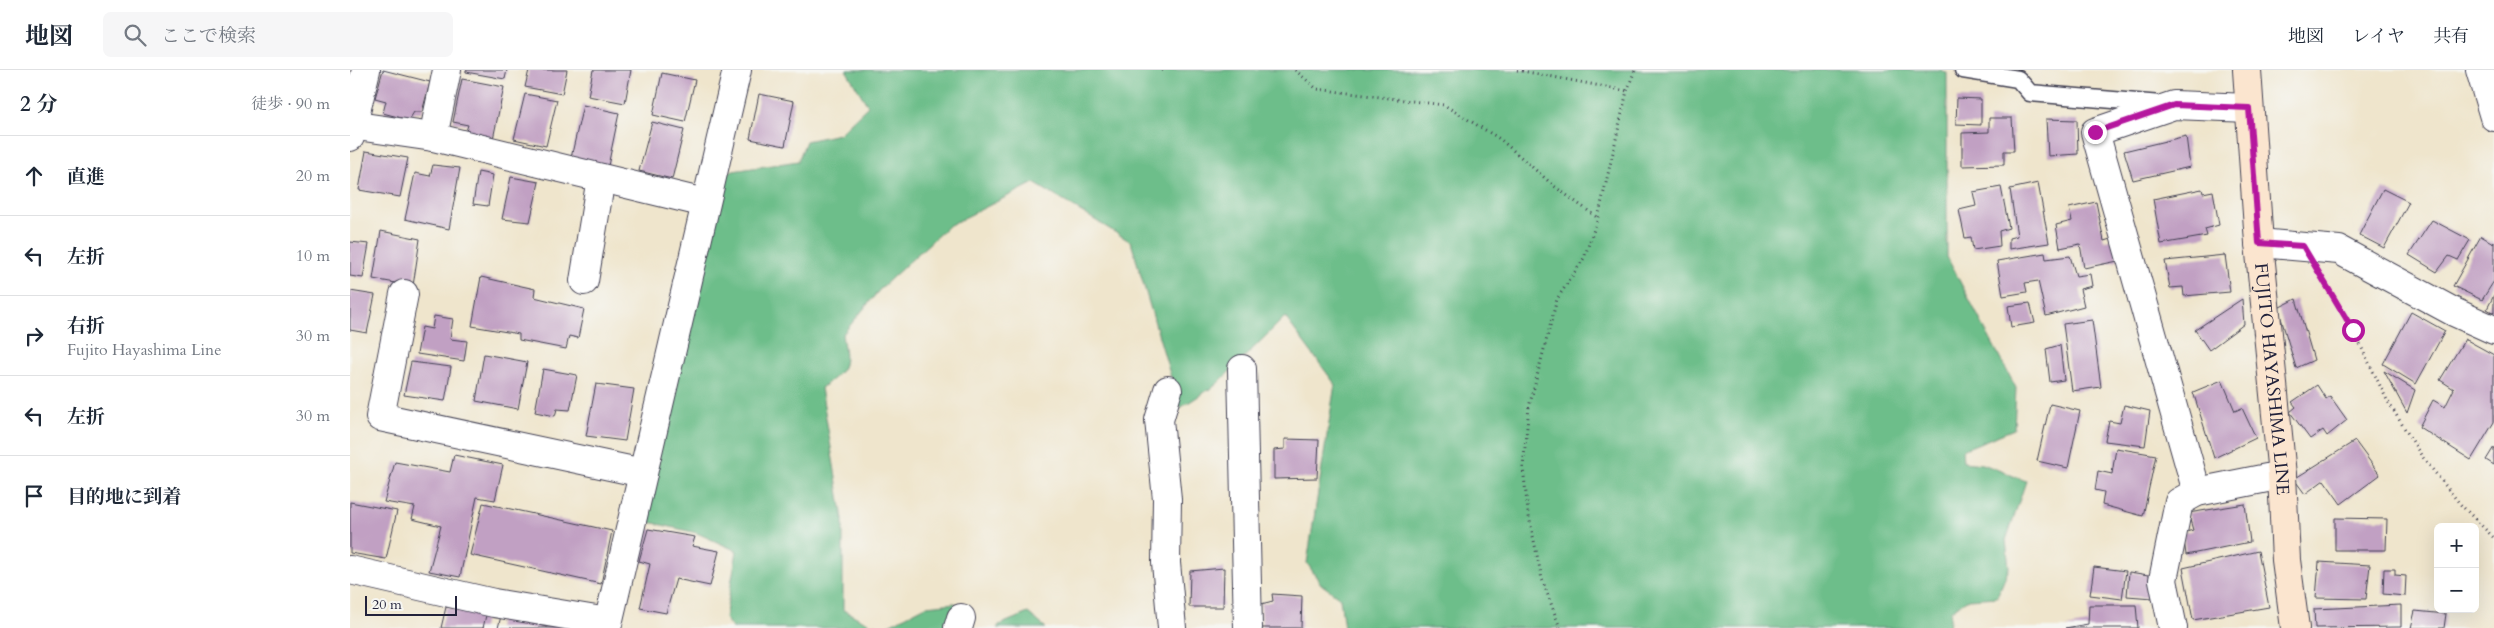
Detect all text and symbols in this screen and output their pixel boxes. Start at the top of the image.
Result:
search box [103,12,453,57]
text: 地図 [25,20,73,53]
icon: search [121,21,149,49]
text: ここで検索 [161,23,256,49]
text: 地図 [2288,24,2324,49]
text: レイヤ [2352,24,2405,49]
text: 共有 [2433,24,2469,49]
text: 2 分 [20,90,57,119]
text: 徒歩 · 90 m [251,93,330,115]
route end [2084,121,2107,144]
icon: ahead [20,162,48,190]
text: 直進 [67,164,105,190]
text: 20 m [296,165,330,187]
icon: left [20,242,48,270]
text: 左折 [67,244,105,270]
text: 10 m [296,245,330,267]
street label: FUJITO HAYASHIMA LINE [2249,262,2295,496]
text: 右折 [67,313,105,339]
route start [2342,319,2365,342]
icon: right [20,322,48,350]
text: 30 m [296,325,330,347]
text: Fujito Hayashima Line [67,339,221,361]
icon: left [20,402,48,430]
text: 左折 [67,404,105,430]
text: 30 m [296,405,330,427]
icon: arrive [20,482,48,510]
text: 目的地に到着 [67,484,181,510]
map controls [2434,523,2479,613]
button: + [2434,523,2479,568]
button: − [2434,568,2479,613]
scale bar [365,593,458,616]
text: 20 m [372,595,402,614]

